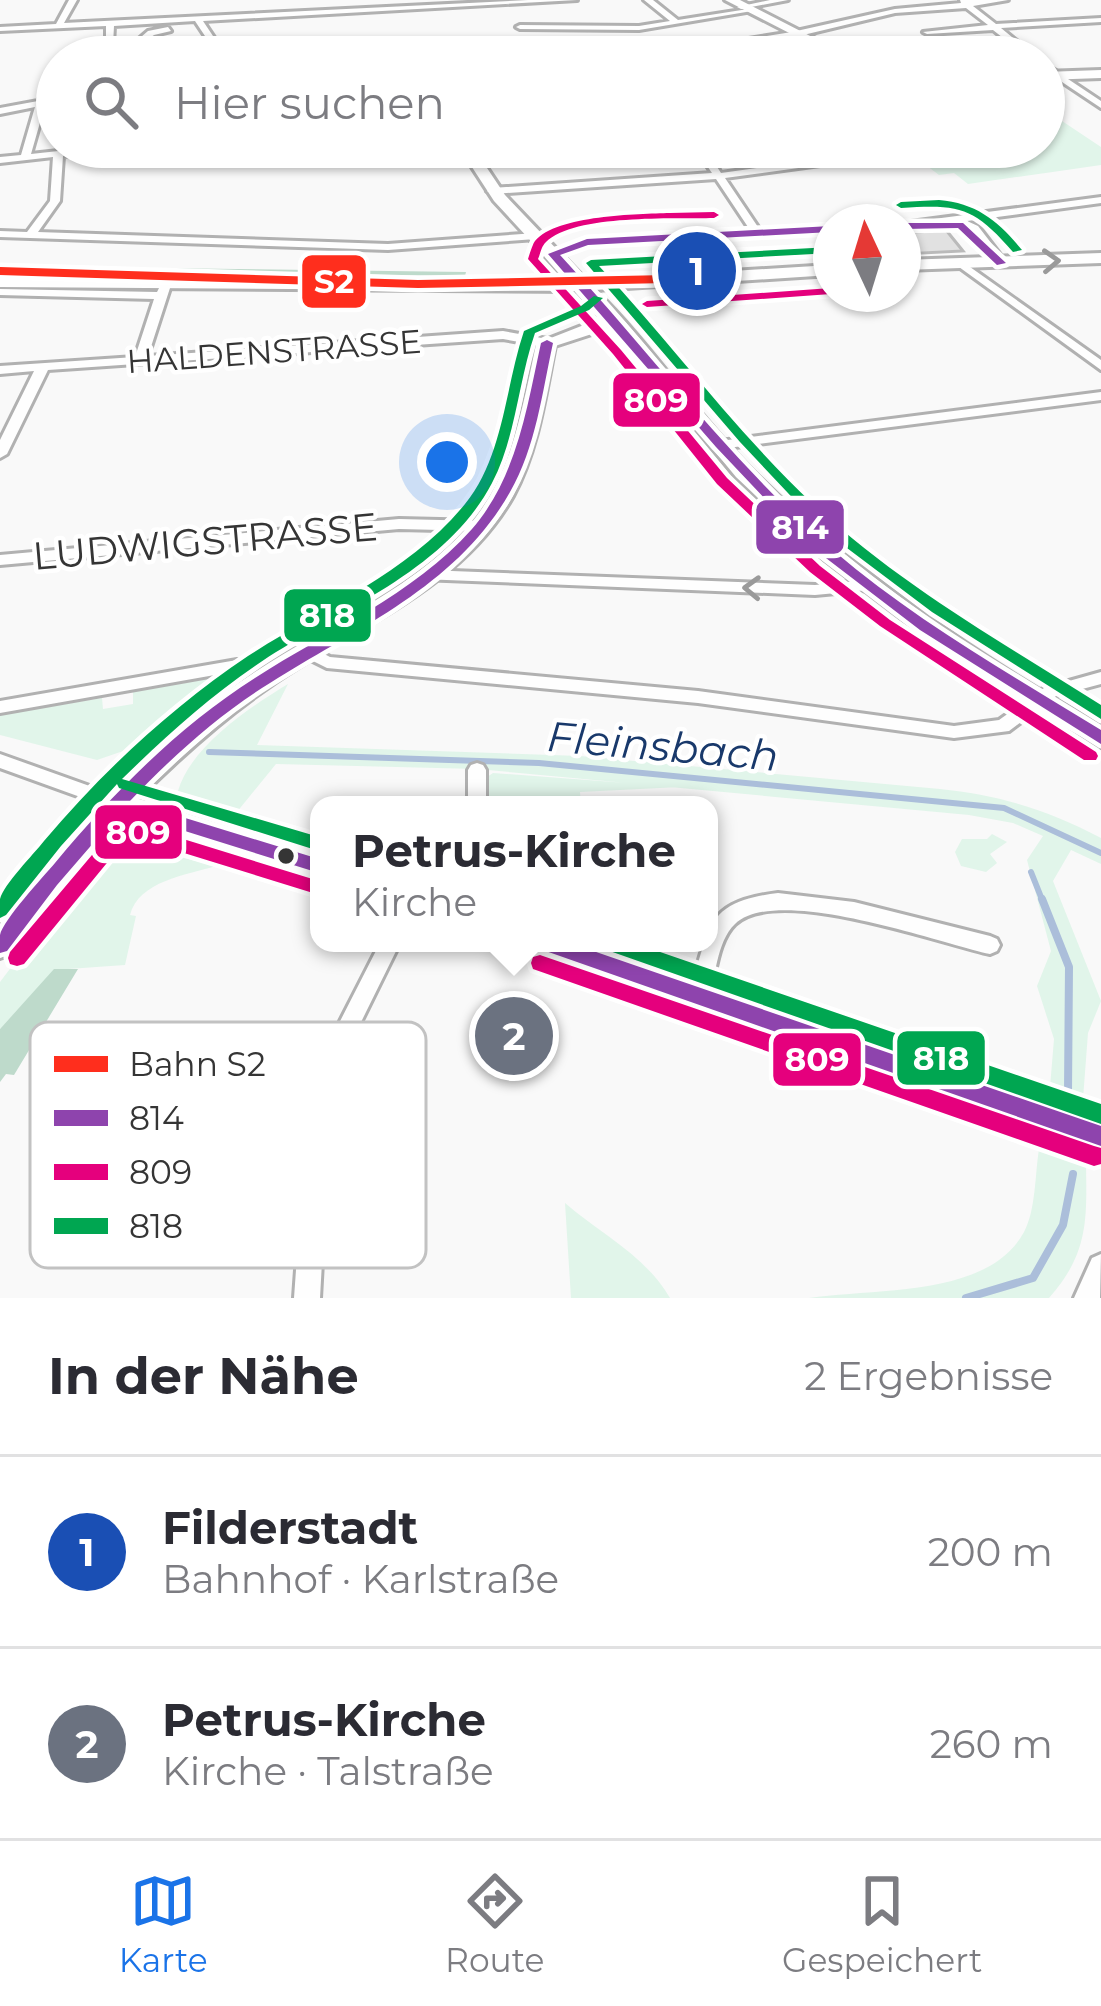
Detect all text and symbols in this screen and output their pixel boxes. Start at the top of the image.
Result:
search box [36,36,1065,168]
icon: search [78,69,144,135]
text: Hier suchen [174,75,445,130]
north arrow [813,204,921,312]
pin: 1 [658,226,736,316]
one-way arrow [1042,248,1061,274]
line badge: S2 [300,253,368,310]
text: S2 [314,261,354,301]
street label: HALDENSTRASSE [125,321,423,381]
line badge: 809 [611,371,702,429]
text: 809 [623,380,689,420]
your location [417,432,477,492]
line badge: 814 [754,498,846,556]
street label: LUDWIGSTRASSE [31,502,379,580]
text: 814 [771,507,829,547]
one-way arrow [742,576,761,602]
line badge: 818 [282,587,373,644]
text: 818 [299,595,355,635]
water label: Fleinsbach [545,710,781,782]
popup [310,796,718,952]
line badge: 809 [93,803,184,861]
text: 809 [105,812,171,852]
text: Petrus-Kirche [352,823,676,878]
unlabelled marker [275,845,297,867]
text: Kirche [352,878,477,926]
pin: 2 [475,991,553,1081]
legend [30,1022,426,1268]
line badge: 818 [895,1029,987,1087]
line badge: 809 [771,1031,863,1088]
text: 818 [913,1038,969,1078]
text: 809 [784,1039,850,1079]
text: Bahn S2 [129,1044,266,1084]
text: 814 [129,1098,184,1138]
text: 809 [129,1152,192,1192]
text: 818 [129,1206,183,1246]
text: In der Nähe [48,1345,359,1407]
text: 2 Ergebnisse [804,1352,1053,1400]
text: Filderstadt [162,1500,418,1555]
text: 1 [79,1528,95,1576]
text: 200 m [928,1528,1053,1576]
text: Bahnhof · Karlstraße [162,1555,559,1603]
text: Petrus-Kirche [162,1692,486,1747]
text: 2 [75,1720,99,1768]
text: 260 m [930,1720,1053,1768]
text: Kirche · Talstraße [162,1747,494,1795]
tab: Karte [119,1868,208,1980]
tab: Route [445,1868,544,1980]
tab: Gespeichert [782,1868,982,1980]

